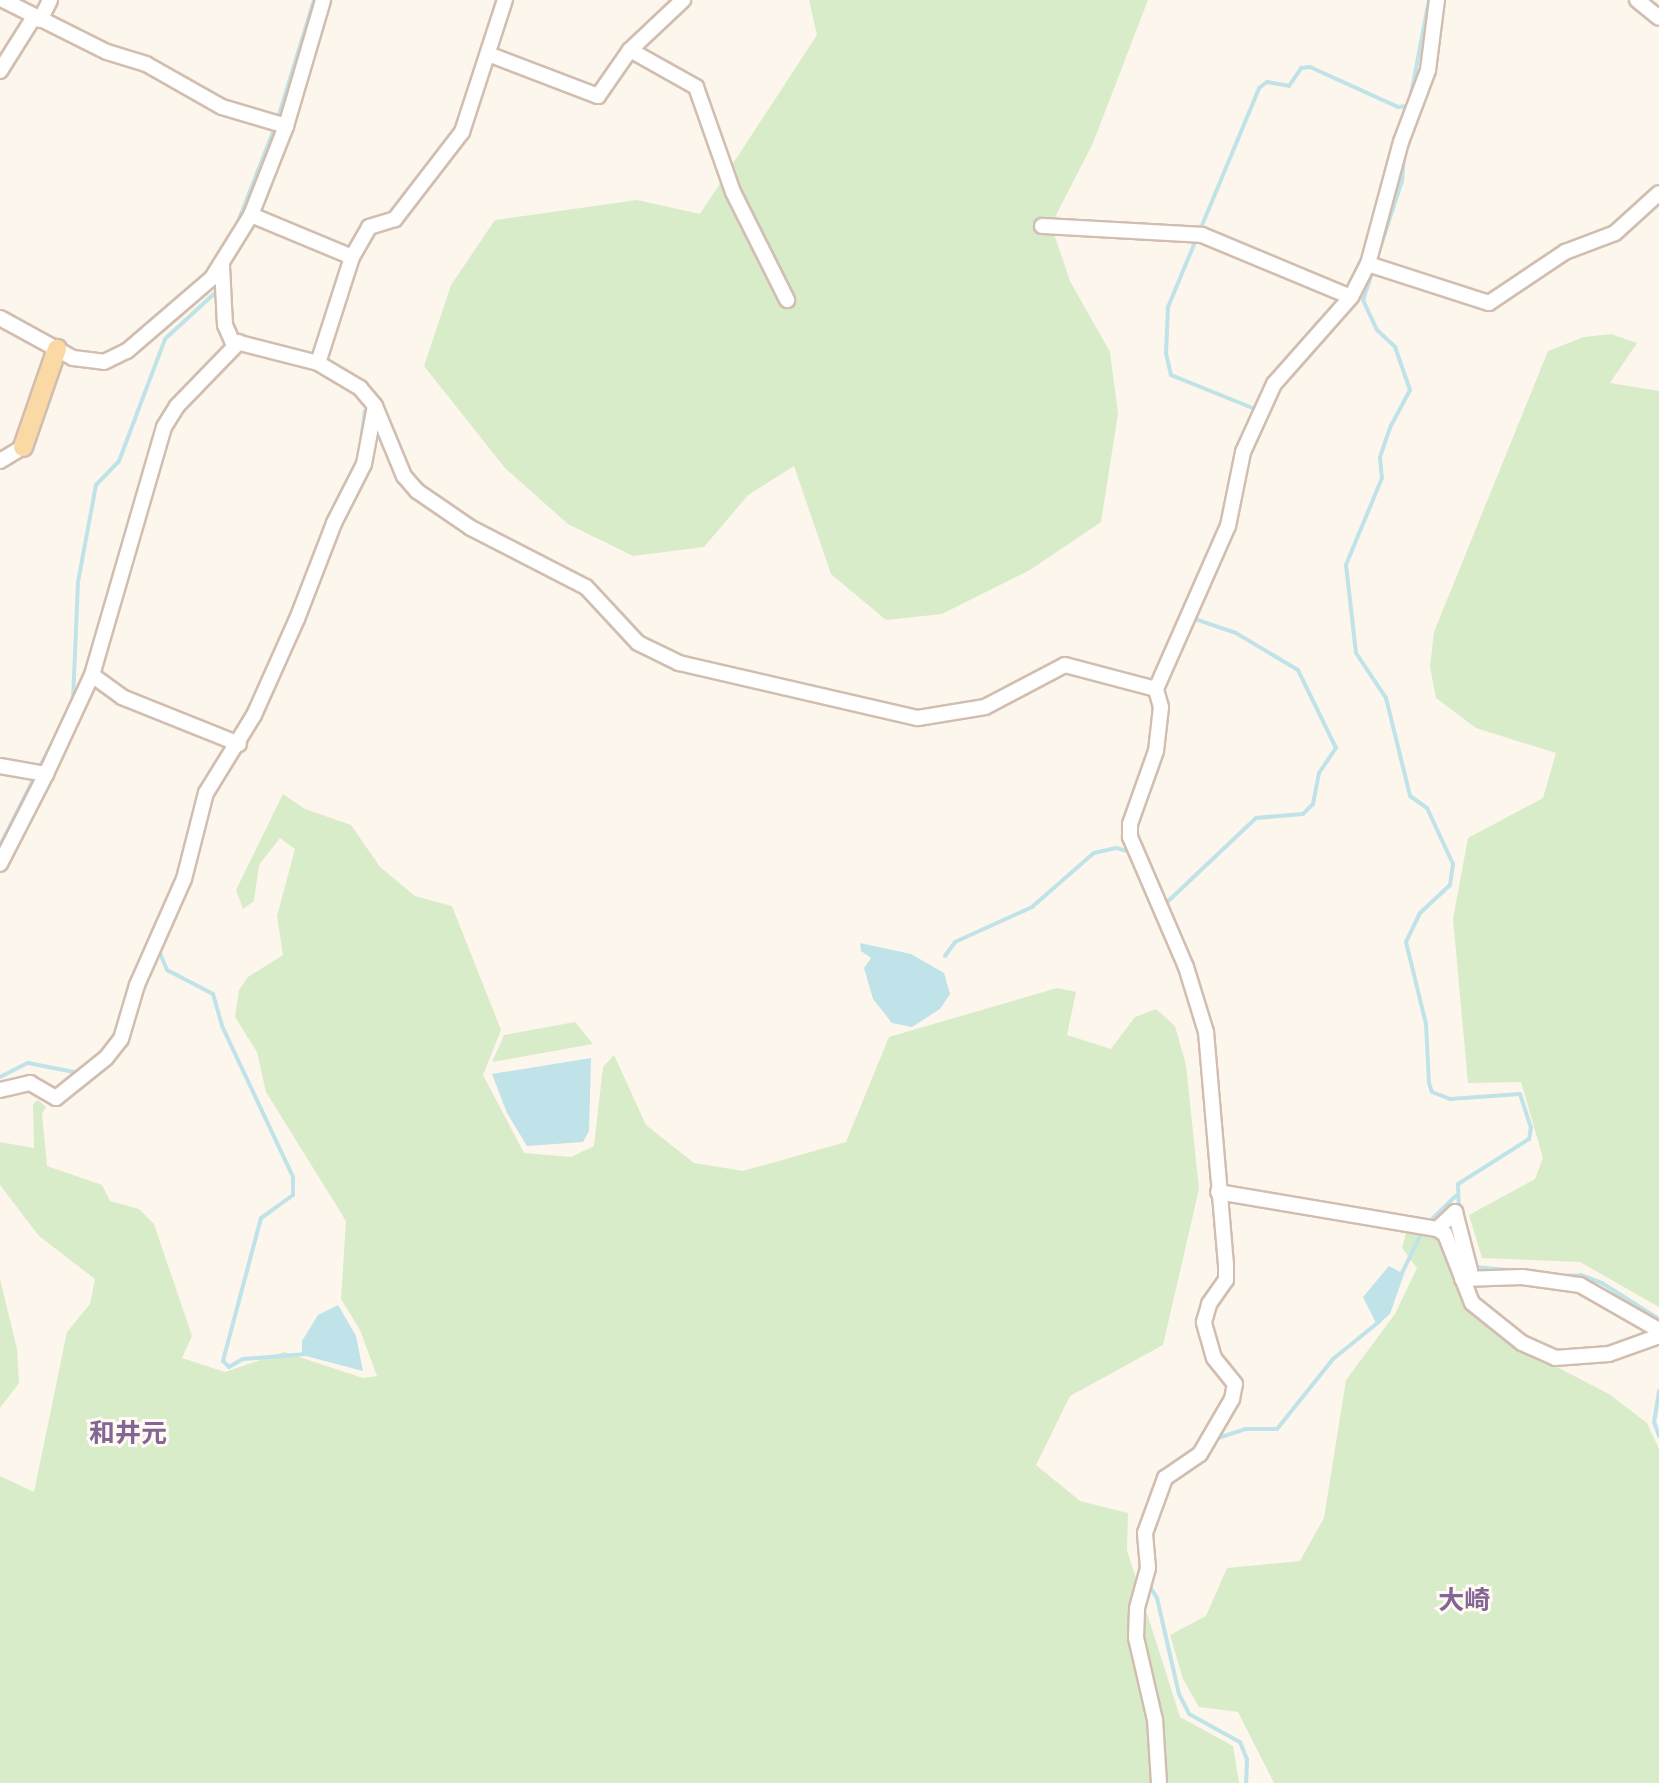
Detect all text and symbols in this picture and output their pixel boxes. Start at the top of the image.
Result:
district label: 和井元 [89,1419,167,1451]
district label: 大崎 [1438,1586,1490,1618]

